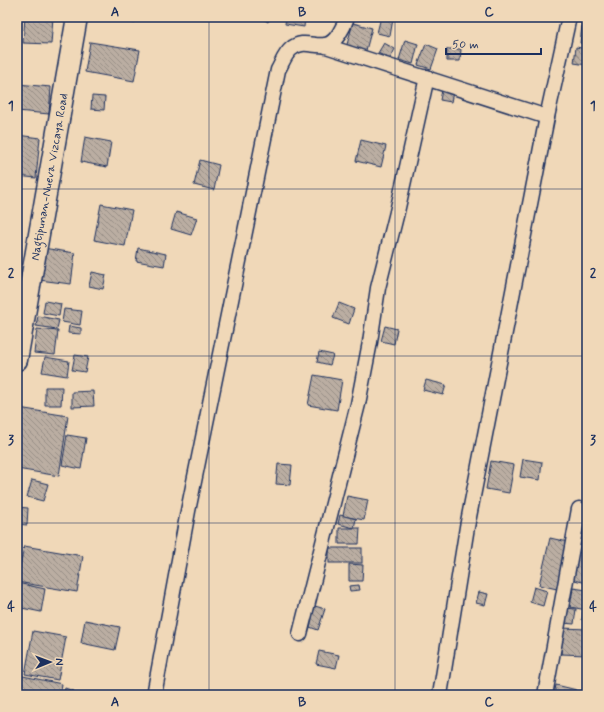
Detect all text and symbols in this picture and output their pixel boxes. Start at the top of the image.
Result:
text: A [111,4,119,21]
text: B [298,4,307,21]
text: C [484,4,494,21]
scale bar [446,30,541,56]
text: 50 m [452,37,479,53]
street label: Nagtipunan-Nueva Vizcaya Road [28,92,73,262]
text: 1 [8,98,14,115]
text: 1 [590,98,596,115]
text: 2 [8,265,15,282]
text: 2 [590,265,597,282]
text: 3 [8,432,14,449]
text: 3 [590,432,596,449]
text: 4 [7,599,15,616]
text: 4 [589,599,597,616]
north arrow [30,642,70,682]
text: N [52,658,66,666]
text: A [111,694,119,711]
text: B [298,694,307,711]
text: C [484,694,494,711]

